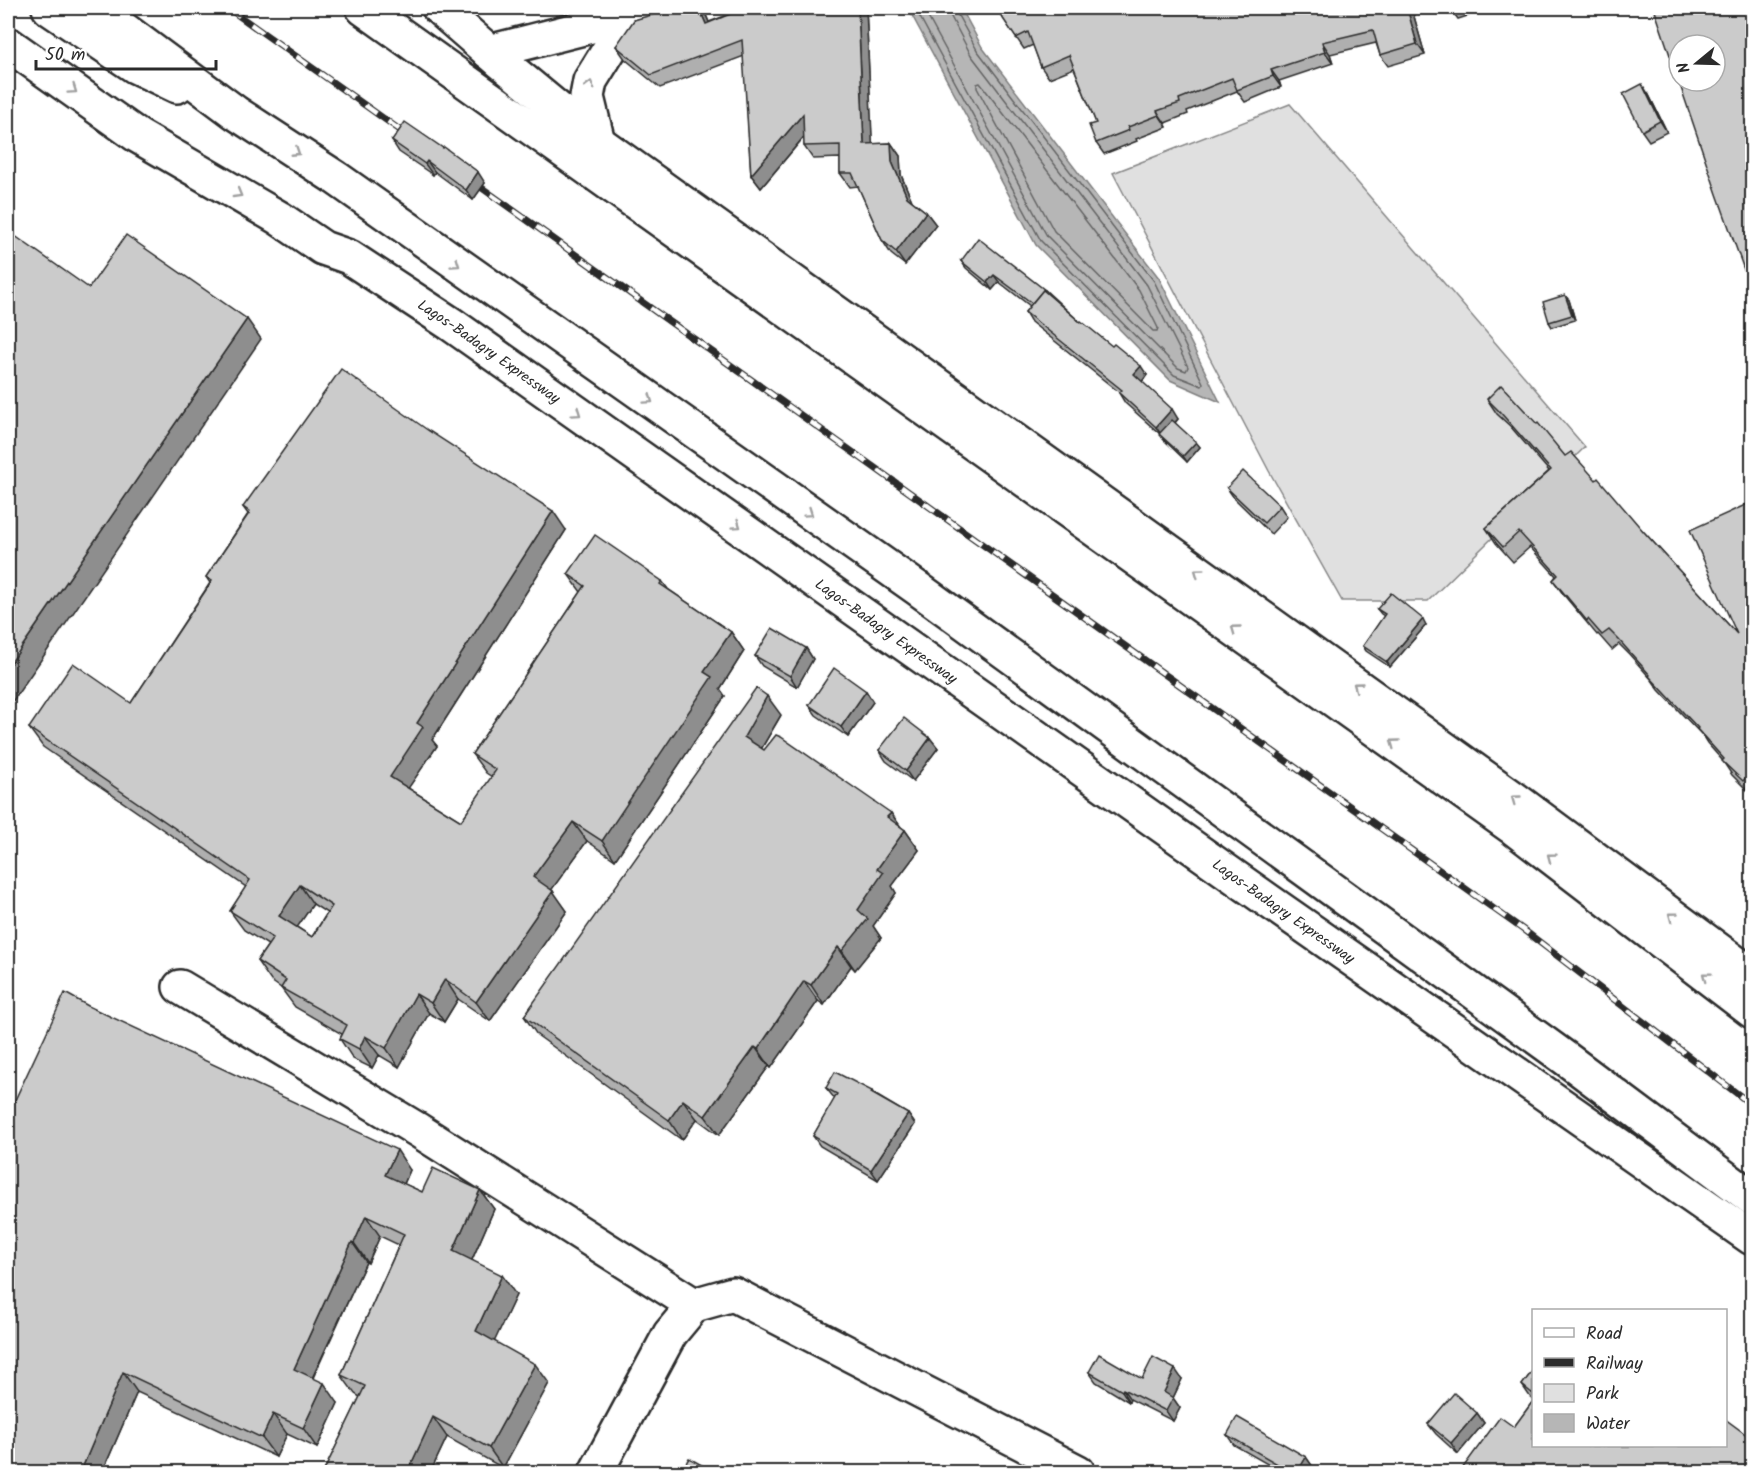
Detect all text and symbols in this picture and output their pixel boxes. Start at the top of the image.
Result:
scale bar [36,33,216,71]
north arrow [1667,33,1727,93]
text: 50 m [45,41,85,70]
text: N [1671,59,1698,76]
one-way arrow [583,80,596,90]
one-way arrow [66,83,77,94]
one-way arrow [289,145,300,156]
one-way arrow [231,187,242,198]
one-way arrow [449,257,460,268]
street label: Lagos-Badagry Expressway [412,294,566,411]
one-way arrow [643,393,654,404]
one-way arrow [571,406,582,417]
one-way arrow [802,506,813,517]
one-way arrow [730,518,741,529]
one-way arrow [1194,568,1205,579]
street label: Lagos-Badagry Expressway [809,573,963,691]
one-way arrow [1230,626,1241,637]
one-way arrow [1352,682,1363,693]
one-way arrow [1389,739,1400,750]
one-way arrow [1511,796,1522,807]
street label: Lagos-Badagry Expressway [1207,853,1360,971]
one-way arrow [1547,854,1558,865]
one-way arrow [1667,912,1678,923]
one-way arrow [1702,972,1713,983]
legend [1532,1309,1727,1447]
text: Road [1586,1320,1623,1349]
text: Railway [1586,1350,1643,1379]
text: Park [1586,1380,1619,1409]
text: Water [1586,1410,1631,1439]

